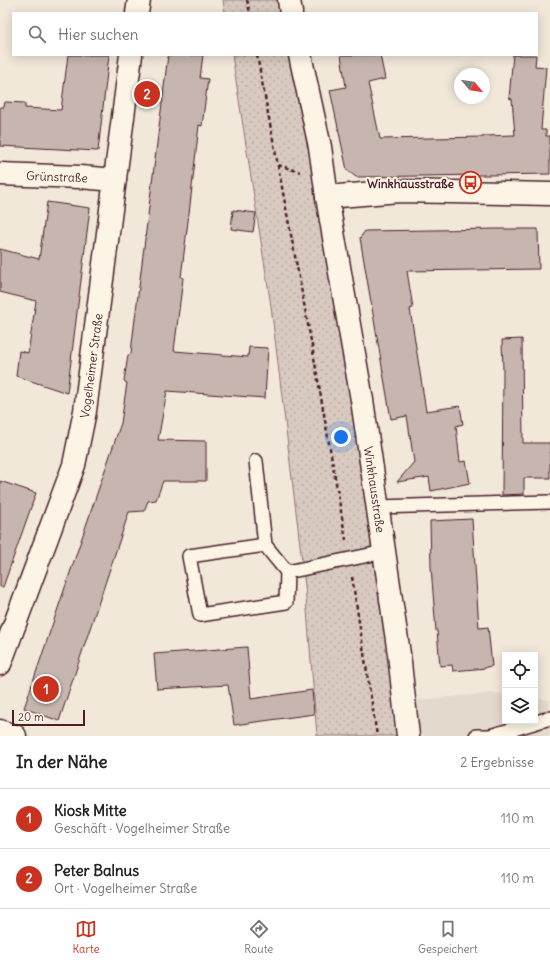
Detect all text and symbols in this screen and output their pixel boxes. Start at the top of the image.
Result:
search box [12,12,538,56]
icon: search [26,23,48,45]
text: Hier suchen [58,25,138,44]
north arrow [454,68,490,104]
pin: 2 [134,79,160,109]
street label: Grünstraße [26,167,88,185]
bus stop icon: Winkhausstraße [457,170,483,196]
place label: Winkhausstraße [367,176,455,191]
street label: Vogelheimer Straße [76,312,105,420]
your location [331,427,351,447]
street label: Winkhausstraße [361,445,389,534]
map controls [502,652,538,724]
button: locate [502,652,538,688]
pin: 1 [33,674,59,704]
button: layers [502,688,538,724]
scale bar [12,708,85,727]
text: 20 m [18,710,44,724]
text: In der Nähe [16,751,108,773]
text: 2 Ergebnisse [460,754,534,771]
text: Kiosk Mitte [54,801,127,820]
text: 1 [26,810,32,827]
text: 110 m [501,810,534,827]
text: Geschäft · Vogelheimer Straße [54,820,230,837]
text: Peter Balnus [54,861,139,880]
text: 2 [25,870,33,887]
text: 110 m [501,870,534,887]
text: Ort · Vogelheimer Straße [54,880,197,897]
tab: Karte [72,918,99,956]
tab: Route [244,918,273,956]
tab: Gespeichert [418,918,478,956]

